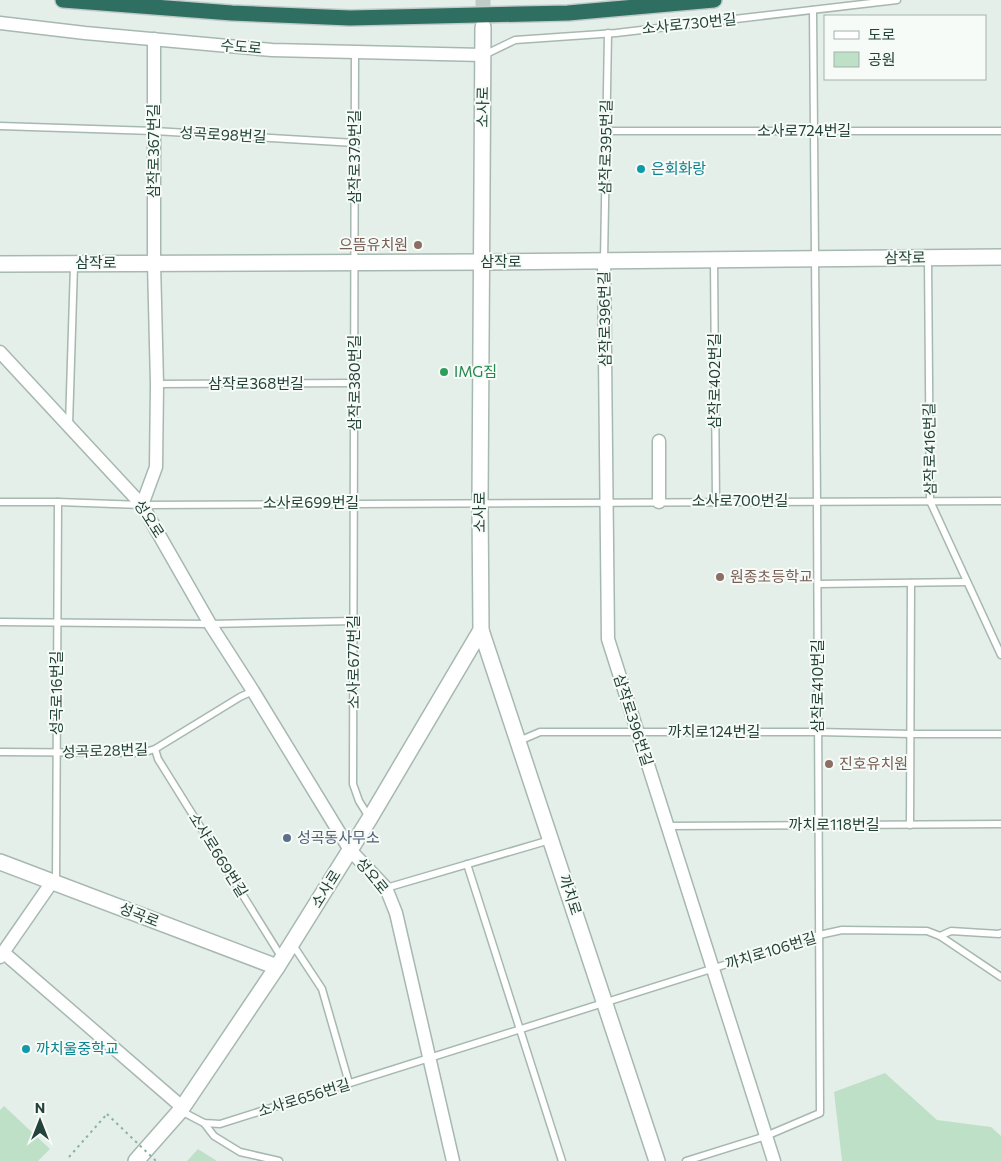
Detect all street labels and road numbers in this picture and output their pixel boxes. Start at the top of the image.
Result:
street label: 소사로730번길 [641,9,737,37]
street label: 수도로 [220,35,262,57]
street label: 소사로 [473,86,491,128]
street label: 삼작로395번길 [595,99,615,195]
street label: 삼작로367번길 [144,104,162,198]
street label: 삼작로379번길 [345,110,363,204]
street label: 소사로724번길 [757,121,851,139]
street label: 성곡로98번길 [179,123,267,145]
street label: 삼작로 [884,248,926,266]
street label: 삼작로 [480,252,522,270]
street label: 삼작로 [75,253,117,271]
street label: 삼작로396번길 [594,271,614,367]
street label: 삼작로402번길 [705,333,723,429]
street label: 삼작로380번길 [345,335,363,431]
street label: 삼작로368번길 [208,374,304,392]
street label: 삼작로416번길 [919,402,939,496]
street label: 소사로 [470,491,488,533]
street label: 소사로700번길 [692,491,788,509]
street label: 소사로699번길 [263,493,359,511]
street label: 성오로 [131,496,169,541]
street label: 소사로677번길 [344,615,362,709]
street label: 삼작로410번길 [808,639,826,733]
street label: 성곡로16번길 [47,651,65,735]
street label: 삼작로396번길 [611,671,657,768]
street label: 까치로124번길 [668,722,760,740]
street label: 성곡로28번길 [61,739,148,761]
street label: 소사로669번길 [186,809,252,900]
street label: 까치로118번길 [789,815,879,833]
street label: 성오로 [353,854,393,897]
street label: 소사로 [307,866,344,911]
street label: 까치로 [556,872,586,917]
street label: 성곡로 [117,898,162,930]
street label: 까치로106번길 [723,928,818,972]
street label: 소사로656번길 [255,1074,352,1120]

